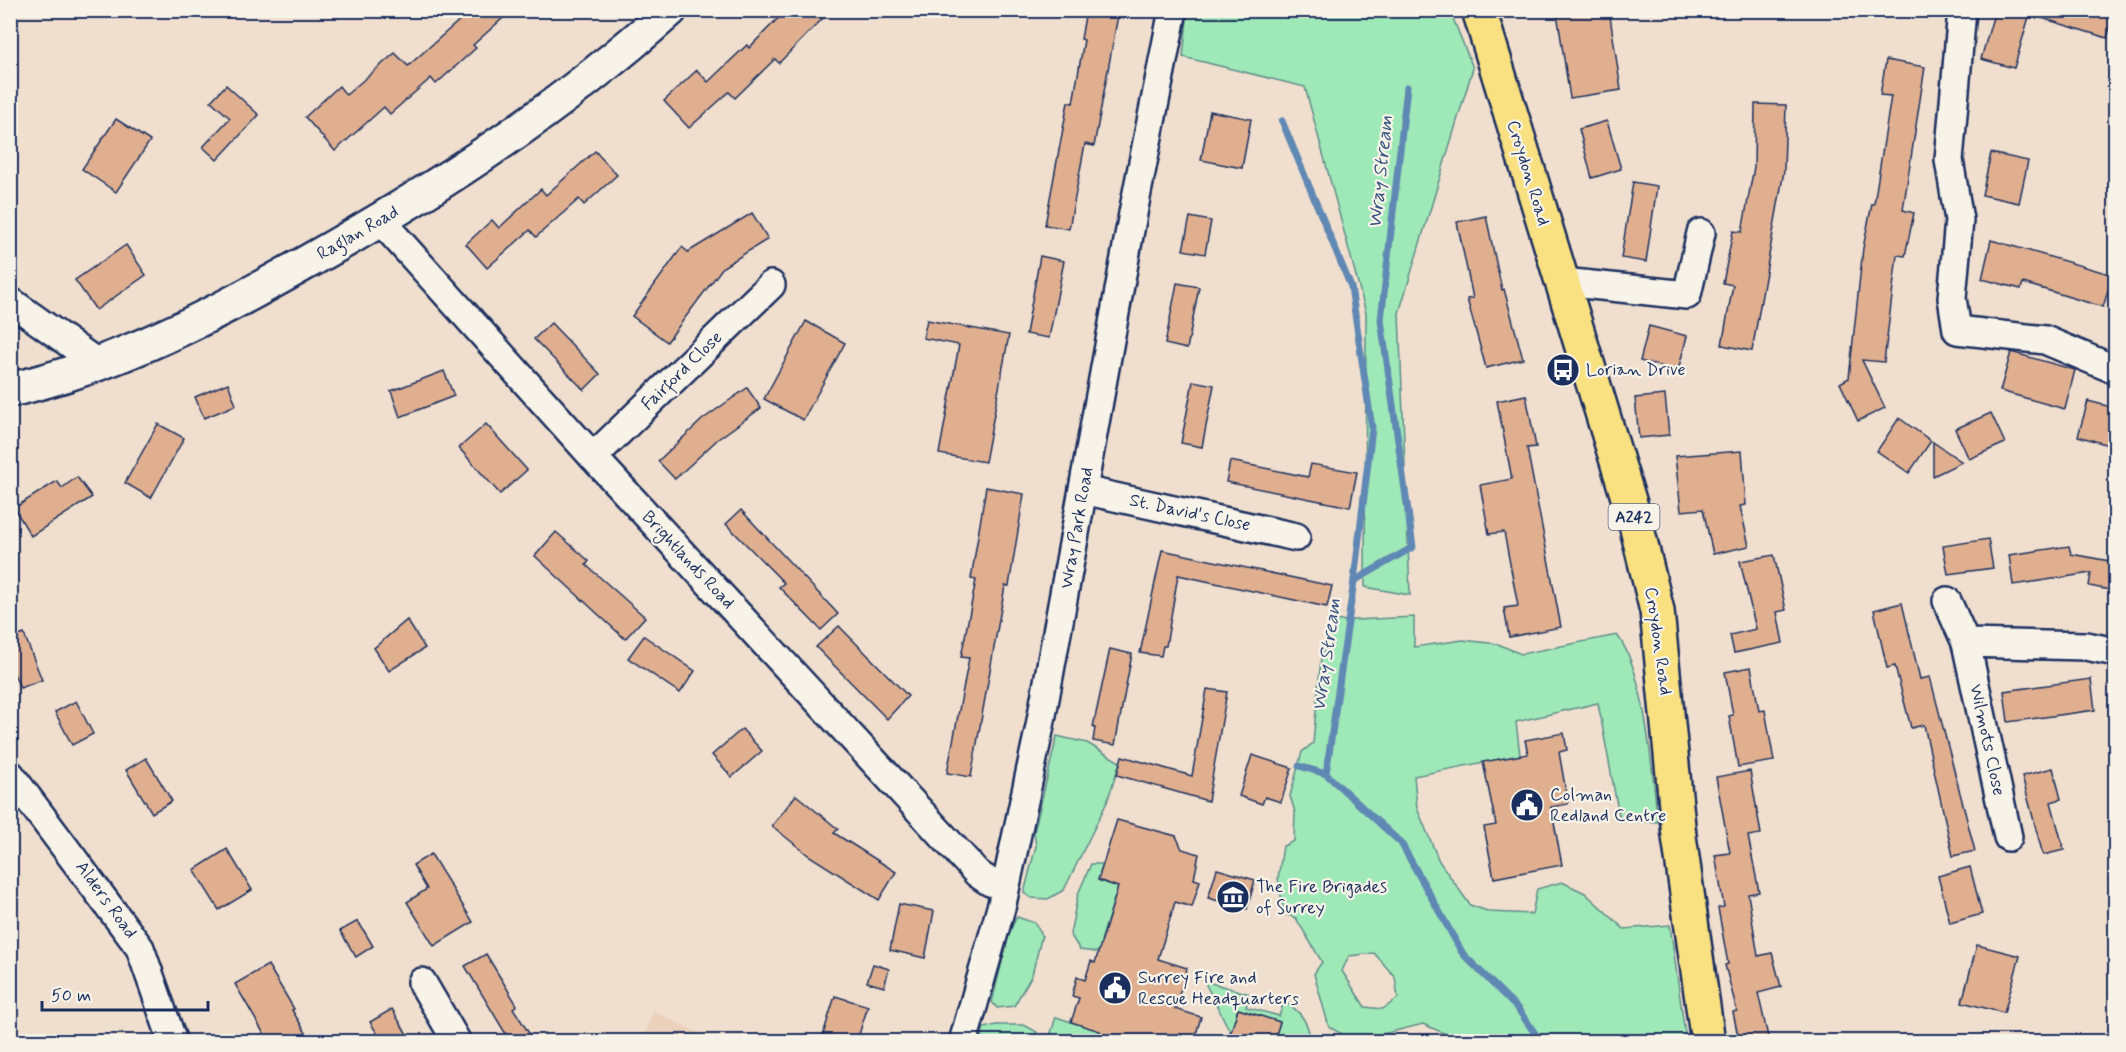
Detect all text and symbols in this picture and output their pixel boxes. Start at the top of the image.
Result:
water label: Wray Stream [1362,114,1400,230]
street label: Croydon Road [1501,117,1555,229]
street label: Raglan Road [313,200,404,268]
street label: Fairford Close [636,326,729,417]
bus stop icon: Lorian Drive [1545,352,1581,388]
place label: Lorian Drive [1586,358,1686,382]
street label: Wray Park Road [1054,465,1100,591]
street label: St. David's Close [1127,488,1253,538]
road number: A242 [1608,504,1660,530]
street label: Brightlands Road [635,506,740,615]
street label: Croydon Road [1639,585,1677,697]
water label: Wray Stream [1306,597,1348,713]
street label: Wilmots Close [1963,682,2011,798]
place label: Colman Redland Centre [1550,783,1666,828]
public building icon: Colman Redland Centre [1509,787,1545,823]
street label: Alders Road [70,856,142,944]
place label: The Fire Brigades of Surrey [1256,875,1387,920]
museum icon: The Fire Brigades of Surrey [1215,879,1251,915]
place label: Surrey Fire and Rescue Headquarters [1138,966,1299,1011]
public building icon: Surrey Fire and Rescue Headquarters [1097,970,1133,1006]
scale bar [42,974,208,1012]
text: 50 m [51,984,91,1008]

